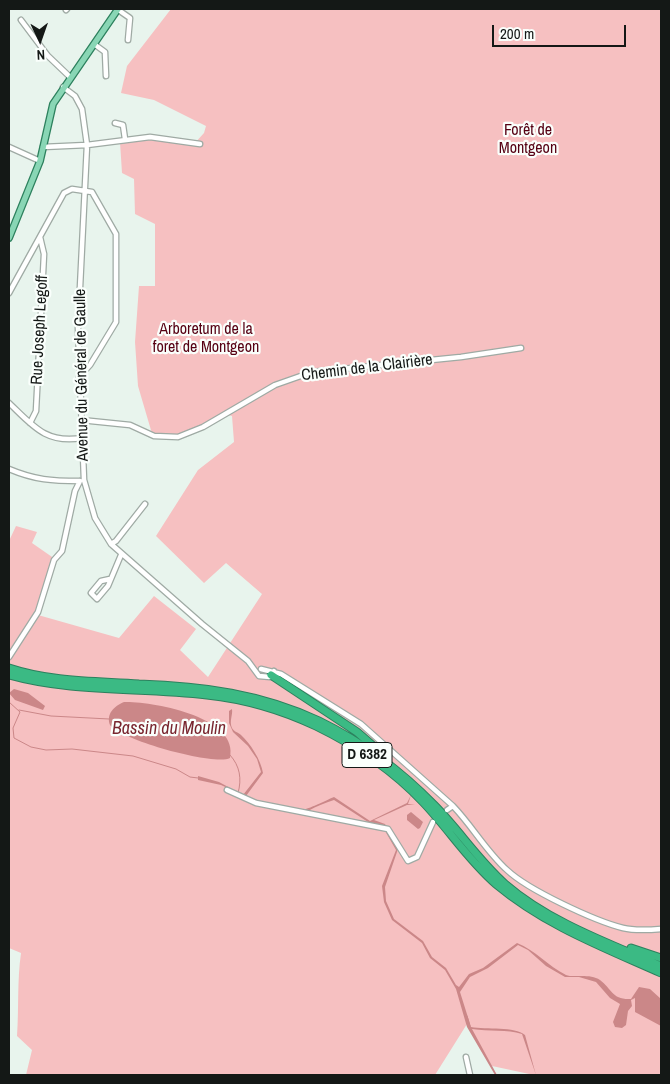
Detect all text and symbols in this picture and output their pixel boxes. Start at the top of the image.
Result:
north arrow [15,15,65,65]
scale bar [495,15,629,47]
text: 200 m [500,23,534,44]
text: N [36,46,45,64]
park label: Forêt de Montgeon [499,121,557,159]
street label: Rue Joseph Legoff [28,275,52,385]
street label: Avenue du Général de Gaulle [71,289,93,461]
park label: Arboretum de la foret de Montgeon [153,320,259,358]
street label: Chemin de la Clairière [300,350,434,386]
water label: Bassin du Moulin [112,718,226,740]
road number: D 6382 [342,742,392,768]

